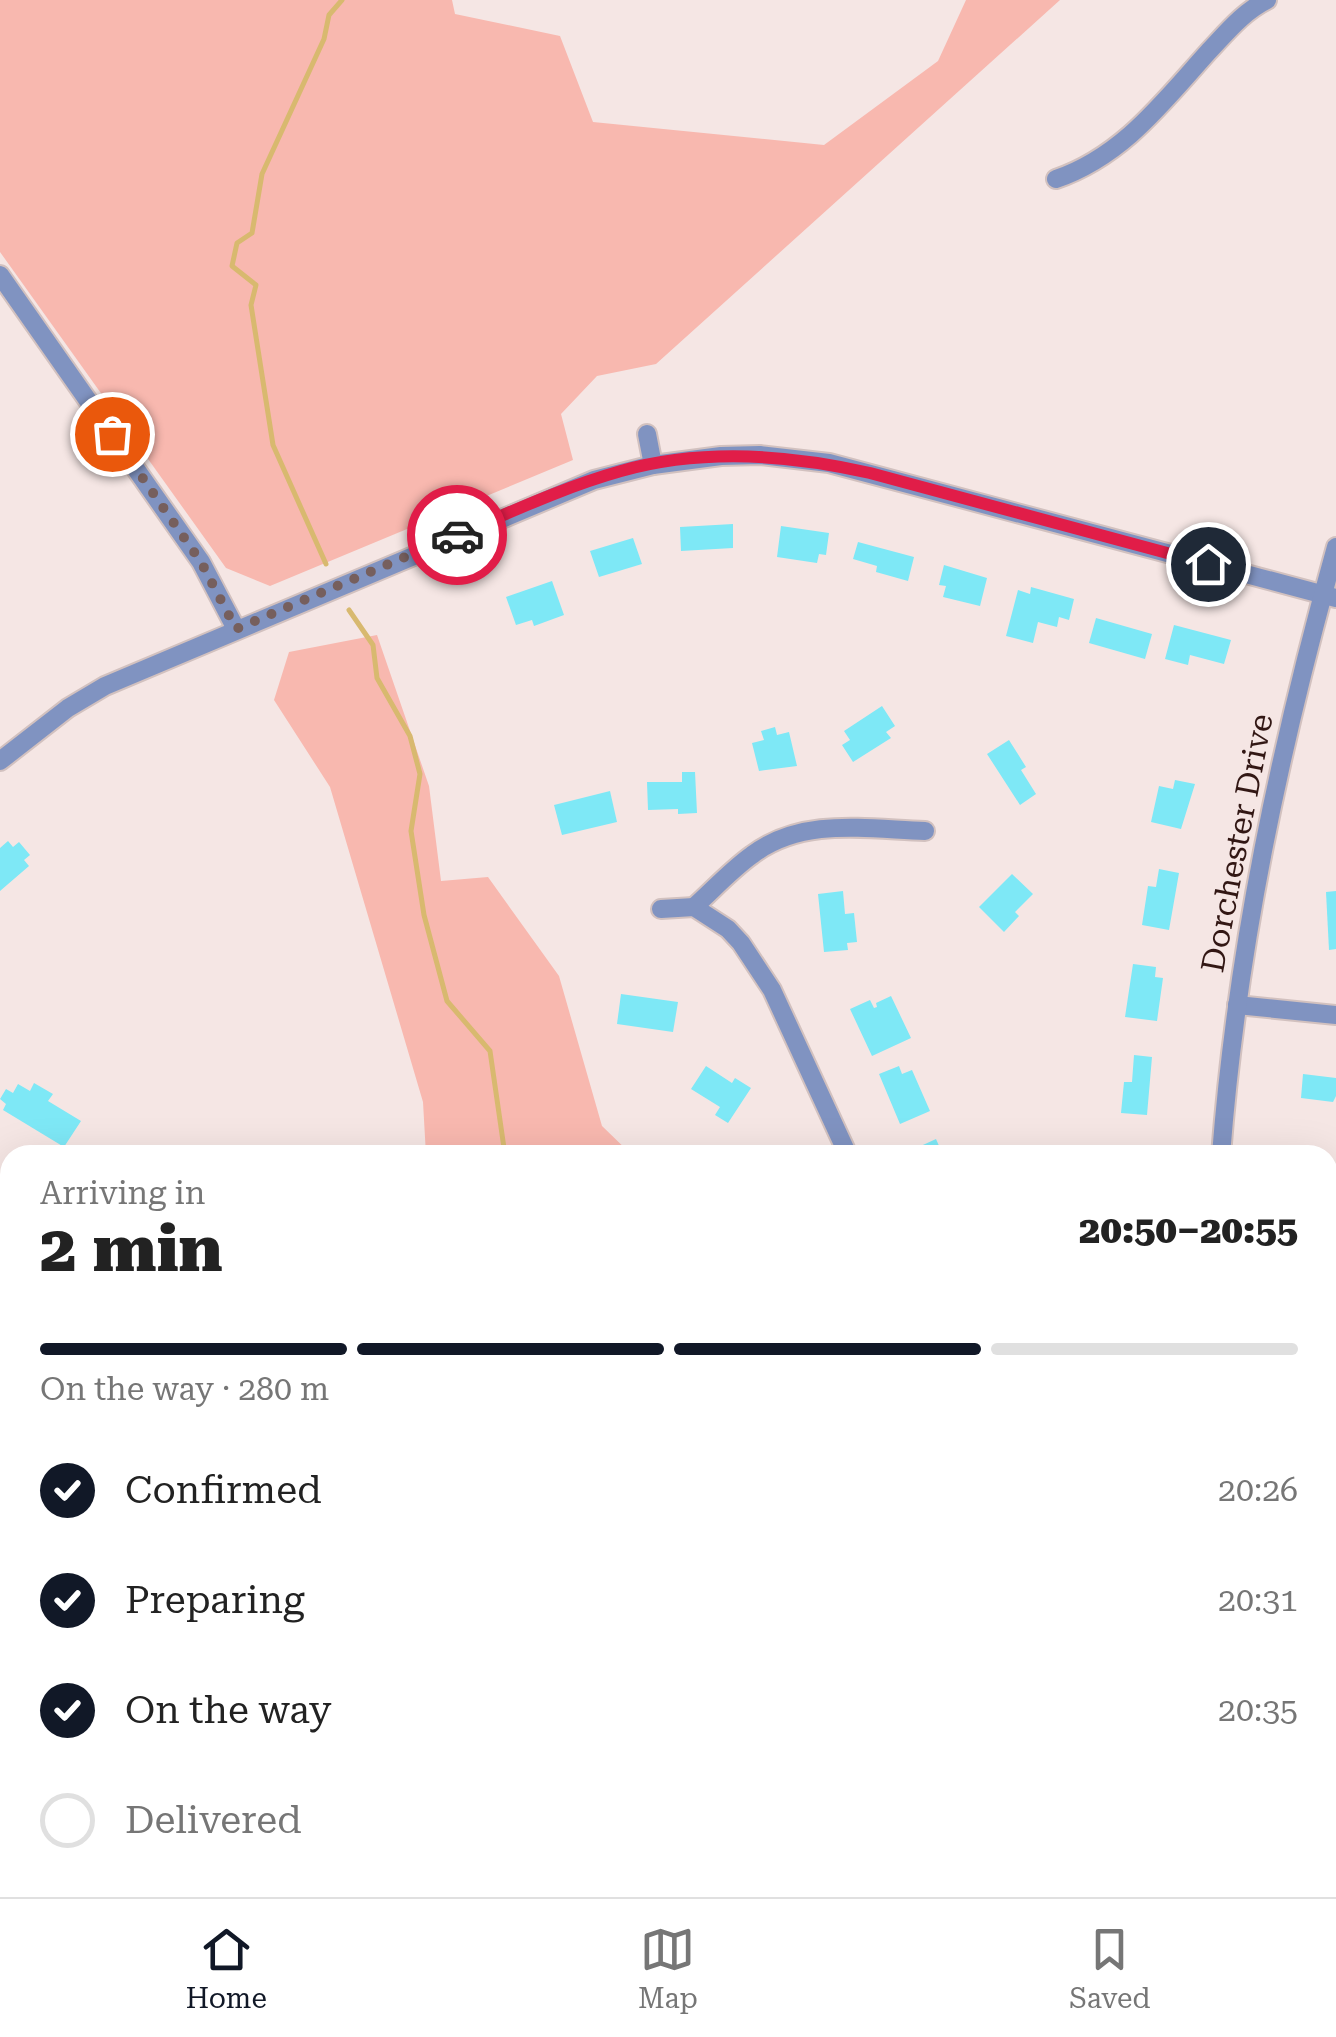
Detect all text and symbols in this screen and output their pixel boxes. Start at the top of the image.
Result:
pin [70,392,155,477]
icon: bag [85,407,140,462]
courier [407,485,507,585]
icon: car [430,508,485,563]
pin [1166,522,1251,607]
icon: home [1181,537,1236,592]
street label: Dorchester Drive [1193,710,1281,976]
text: Arriving in [40,1174,205,1212]
text: 20:50–20:55 [1079,1208,1298,1252]
text: 2 min [40,1211,223,1287]
text: On the way · 280 m [40,1370,329,1408]
icon: check [40,1463,95,1518]
text: Confirmed [125,1468,322,1512]
text: 20:26 [1218,1471,1298,1509]
icon: check [40,1573,95,1628]
text: Preparing [125,1578,305,1622]
text: 20:31 [1218,1581,1298,1619]
icon: check [40,1683,95,1738]
text: On the way [125,1688,331,1732]
text: 20:35 [1218,1691,1298,1729]
text: Delivered [125,1798,302,1842]
tab: Home [186,1922,267,2015]
tab: Map [638,1922,698,2015]
tab: Saved [1069,1922,1150,2015]

